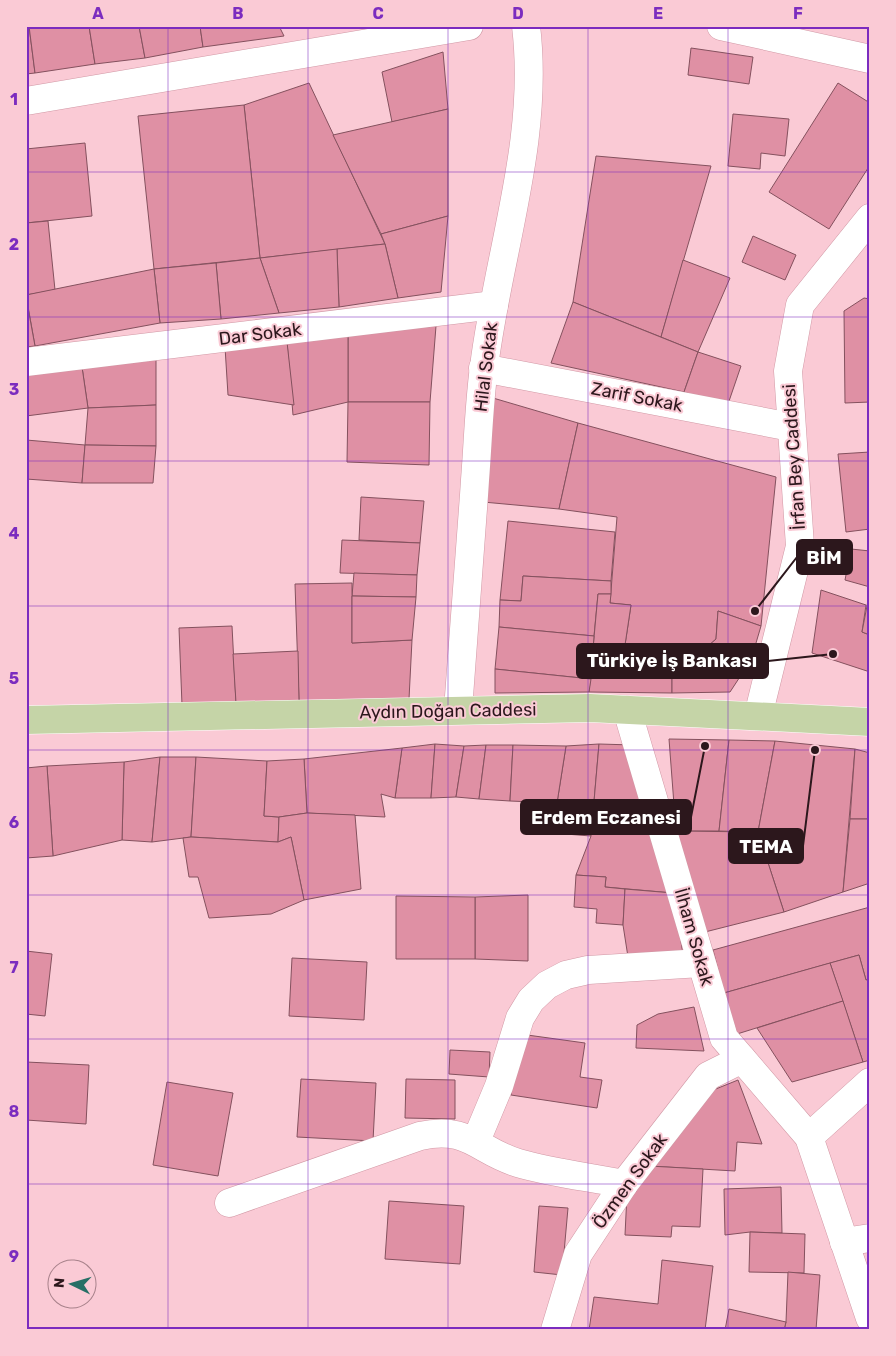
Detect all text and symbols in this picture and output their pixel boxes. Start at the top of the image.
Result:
text: A [92,4,104,23]
text: B [232,4,244,23]
text: C [372,4,384,23]
text: D [512,4,524,23]
text: E [653,4,663,23]
text: F [793,4,803,23]
text: 1 [10,90,18,109]
text: 2 [9,235,19,254]
street label: Dar Sokak [217,318,303,350]
street label: Hilal Sokak [470,320,502,413]
street label: Zarif Sokak [589,377,685,417]
text: 3 [9,380,19,399]
street label: İrfan Bey Caddesi [778,383,810,531]
text: 4 [9,524,20,543]
callout: BİM [797,540,852,574]
text: BİM [806,546,842,569]
callout: Türkiye İş Bankası [577,644,768,678]
text: Türkiye İş Bankası [587,649,757,672]
text: 5 [9,669,19,688]
street label: Aydın Doğan Caddesi [359,698,537,724]
callout: Erdem Eczanesi [521,800,691,834]
text: Erdem Eczanesi [531,806,681,829]
text: 6 [9,813,19,832]
callout: TEMA [729,829,803,863]
text: TEMA [739,835,793,858]
street label: İlham Sokak [670,886,719,989]
text: 7 [9,958,19,977]
text: 8 [9,1102,20,1121]
street label: Özmen Sokak [588,1128,672,1233]
text: 9 [9,1247,19,1266]
north arrow [48,1258,98,1308]
text: N [51,1277,68,1289]

